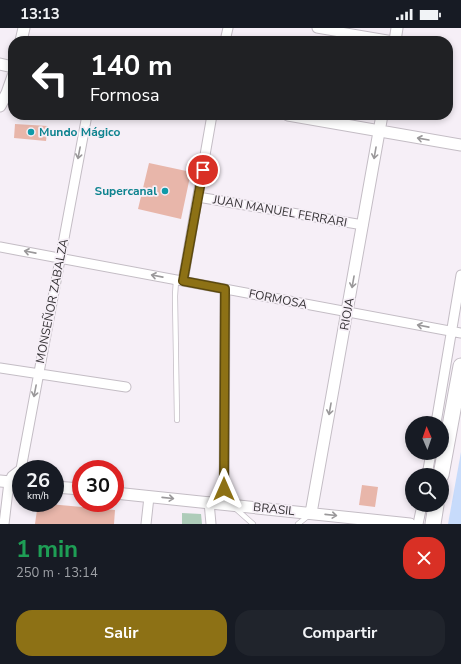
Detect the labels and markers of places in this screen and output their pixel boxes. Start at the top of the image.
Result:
place label: Mundo Mágico [39,124,121,140]
marker: Mundo Mágico [26,127,36,137]
pin [186,153,220,187]
place label: Supercanal [95,183,157,199]
marker: Supercanal [160,186,170,196]

